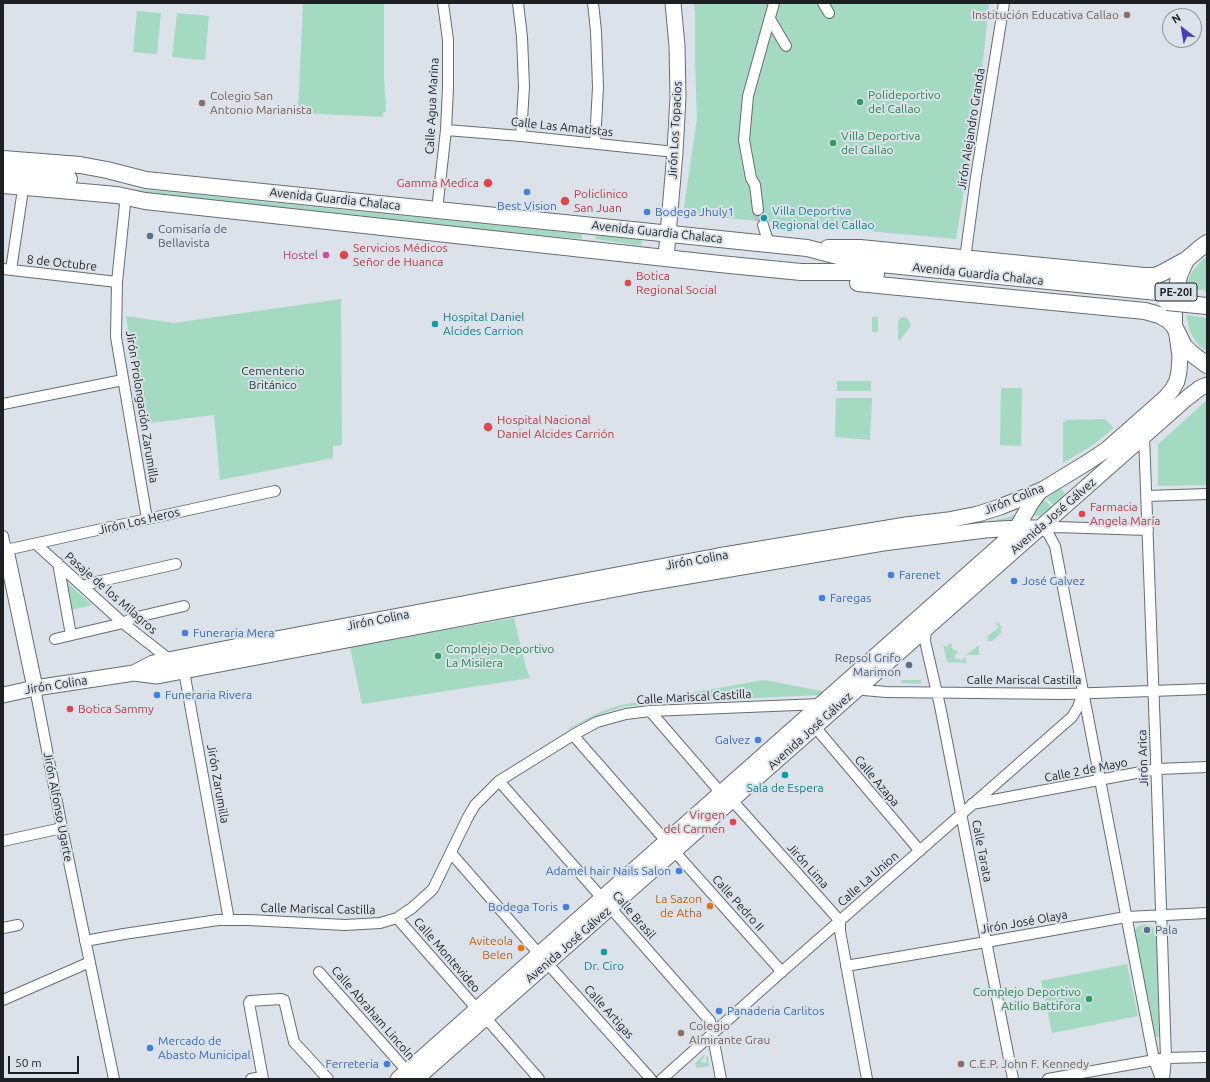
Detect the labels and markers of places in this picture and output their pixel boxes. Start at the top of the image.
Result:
place label: Institución Educativa Callao [972,8,1119,22]
marker: Institución Educativa Callao [1122,10,1132,20]
place label: Polideportivo del Callao [868,88,941,116]
place label: Colegio San Antonio Marianista [210,89,312,117]
marker: Polideportivo del Callao [855,97,865,107]
marker: Colegio San Antonio Marianista [197,98,207,108]
place label: Villa Deportiva del Callao [841,129,920,157]
marker: Villa Deportiva del Callao [828,138,838,148]
place label: Gamma Medica [397,176,479,190]
marker: Gamma Medica [482,177,494,189]
marker: Best Vision [522,187,532,197]
place label: Policlinico San Juan [574,187,628,215]
marker: Policlinico San Juan [559,195,571,207]
place label: Best Vision [497,199,557,213]
place label: Villa Deportiva Regional del Callao [772,204,874,232]
place label: Bodega Jhuly1 [655,205,734,219]
marker: Bodega Jhuly1 [642,207,652,217]
marker: Villa Deportiva Regional del Callao [759,213,769,223]
place label: Comisaría de Bellavista [158,222,227,250]
marker: Comisaría de Bellavista [145,231,155,241]
place label: Servicios Médicos Señor de Huanca [353,241,448,269]
place label: Hostel [283,248,318,262]
marker: Servicios Médicos Señor de Huanca [338,249,350,261]
marker: Hostel [321,250,331,260]
place label: Botica Regional Social [636,269,717,297]
marker: Botica Regional Social [623,278,633,288]
place label: Hospital Daniel Alcides Carrion [443,310,524,338]
marker: Hospital Daniel Alcides Carrion [430,319,440,329]
place label: Hospital Nacional Daniel Alcides Carrión [497,413,614,441]
marker: Hospital Nacional Daniel Alcides Carrión [482,421,494,433]
place label: Farmacia Angela María [1090,500,1160,528]
marker: Farmacia Angela María [1077,509,1087,519]
place label: Farenet [899,568,940,582]
marker: Farenet [886,570,896,580]
place label: José Galvez [1022,574,1085,588]
marker: José Galvez [1009,576,1019,586]
place label: Faregas [830,591,871,605]
marker: Faregas [817,593,827,603]
place label: Funeraria Mera [193,626,274,640]
marker: Funeraria Mera [180,628,190,638]
place label: Complejo Deportivo La Misilera [446,642,554,670]
marker: Complejo Deportivo La Misilera [433,651,443,661]
place label: Repsol Grifo Marimon [835,651,901,679]
marker: Repsol Grifo Marimon [904,660,914,670]
place label: Funeraria Rivera [165,688,252,702]
marker: Funeraria Rivera [152,690,162,700]
place label: Botica Sammy [78,702,154,716]
marker: Botica Sammy [65,704,75,714]
place label: Galvez [715,733,750,747]
marker: Galvez [753,735,763,745]
marker: Sala de Espera [780,770,790,780]
place label: Sala de Espera [746,781,824,795]
place label: Virgen del Carmen [664,808,725,836]
marker: Virgen del Carmen [728,817,738,827]
place label: Adamel hair Nails Salon [546,864,671,878]
marker: Adamel hair Nails Salon [674,866,684,876]
place label: La Sazon de Atha [655,892,702,920]
place label: Bodega Toris [488,900,558,914]
marker: La Sazon de Atha [705,901,715,911]
marker: Bodega Toris [561,902,571,912]
place label: Pala [1155,923,1178,937]
marker: Pala [1142,925,1152,935]
place label: Aviteola Belen [469,934,513,962]
marker: Aviteola Belen [516,943,526,953]
marker: Dr. Ciro [599,947,609,957]
place label: Dr. Ciro [584,959,624,973]
place label: Complejo Deportivo Atilio Battifora [973,985,1081,1013]
marker: Complejo Deportivo Atilio Battifora [1084,994,1094,1004]
place label: Panaderia Carlitos [727,1004,824,1018]
marker: Panaderia Carlitos [714,1006,724,1016]
place label: Colegio Almirante Grau [689,1019,770,1047]
marker: Colegio Almirante Grau [676,1028,686,1038]
place label: Mercado de Abasto Municipal [158,1034,251,1062]
marker: Mercado de Abasto Municipal [145,1043,155,1053]
place label: Ferreteria [325,1057,379,1071]
place label: C.E.P. John F. Kennedy [969,1057,1089,1071]
marker: Ferreteria [382,1059,392,1069]
marker: C.E.P. John F. Kennedy [956,1059,966,1069]

